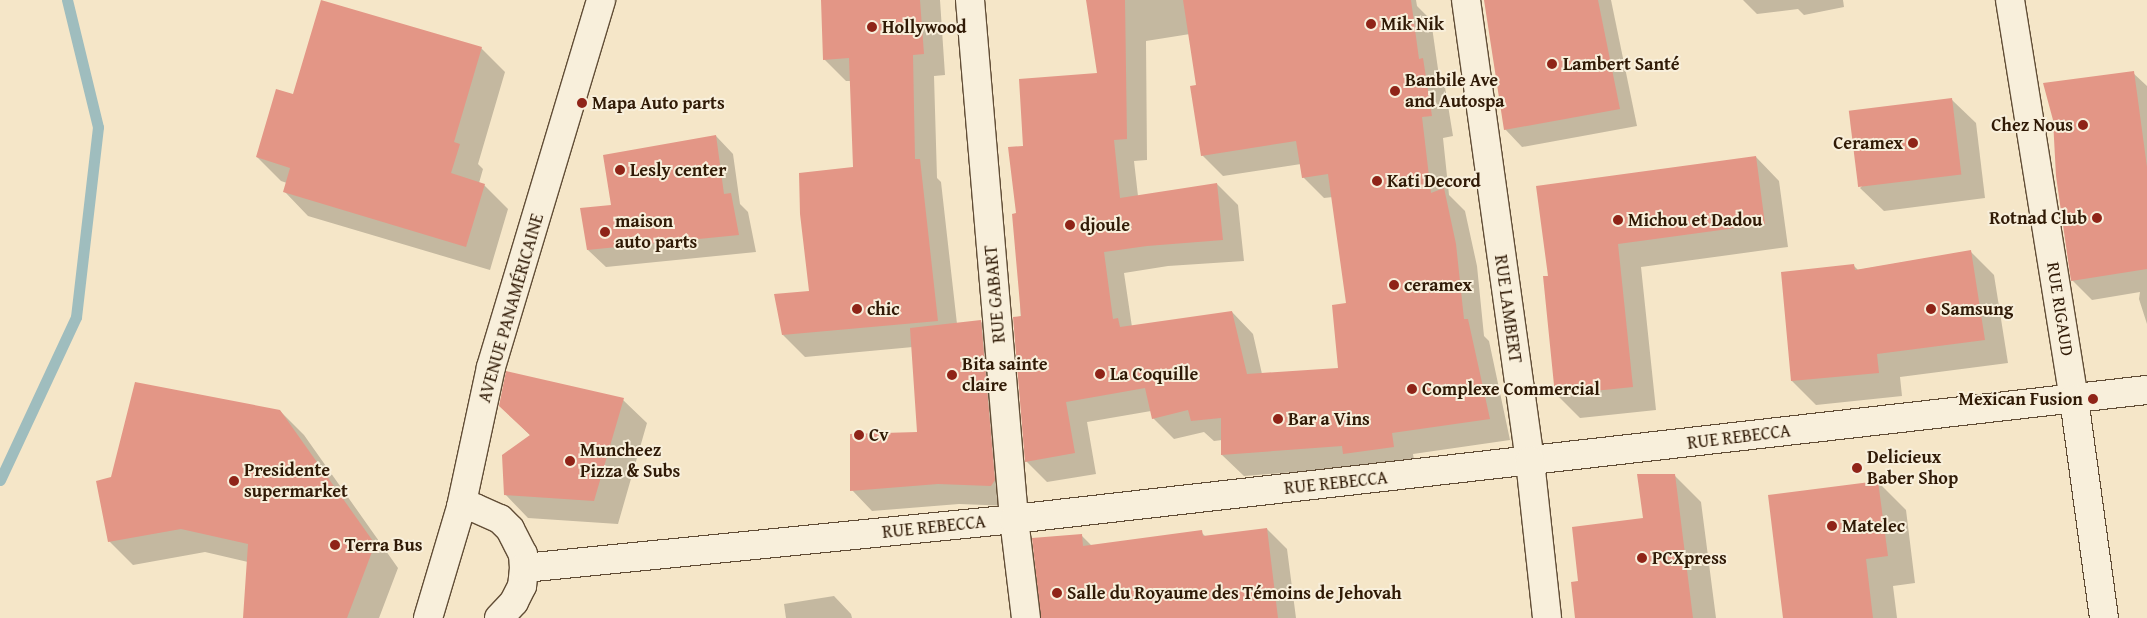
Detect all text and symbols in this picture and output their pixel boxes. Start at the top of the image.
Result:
place label: Mik Nik [1381,13,1444,35]
place label: Hollywood [882,16,967,38]
marker: Mik Nik [1365,18,1377,30]
marker: Hollywood [866,21,878,33]
place label: Lambert Santé [1563,53,1680,75]
marker: Lambert Santé [1545,57,1559,71]
place label: Banbile Ave and Autospa [1405,70,1505,112]
marker: Banbile Ave and Autospa [1389,85,1401,97]
place label: Mapa Auto parts [592,92,725,114]
marker: Mapa Auto parts [576,97,588,109]
place label: Chez Nous [1991,114,2073,136]
marker: Chez Nous [2077,119,2089,131]
place label: Ceramex [1833,132,1903,154]
marker: Ceramex [1907,137,1919,149]
place label: Lesly center [630,159,726,181]
marker: Lesly center [614,164,626,176]
place label: Kati Decord [1387,170,1481,192]
marker: Kati Decord [1371,175,1383,187]
place label: Rotnad Club [1989,207,2087,229]
place label: Michou et Dadou [1628,209,1762,231]
street label: AVENUE PANAMÉRICAINE [474,211,548,405]
place label: maison auto parts [615,211,697,253]
marker: Rotnad Club [2091,212,2103,224]
place label: djoule [1080,214,1130,236]
marker: Michou et Dadou [1612,214,1624,226]
marker: djoule [1064,219,1076,231]
marker: maison auto parts [599,226,611,238]
street label: RUE GABART [980,244,1010,344]
street label: RUE LAMBERT [1490,253,1526,365]
street label: RUE RIGAUD [2042,260,2078,358]
place label: ceramex [1404,274,1472,296]
marker: ceramex [1388,279,1400,291]
place label: chic [867,298,900,320]
place label: Samsung [1941,298,2013,320]
marker: chic [851,303,863,315]
marker: Samsung [1925,303,1937,315]
place label: Bita sainte claire [962,354,1048,396]
place label: La Coquille [1110,363,1198,385]
marker: La Coquille [1094,368,1106,380]
marker: Bita sainte claire [946,369,958,381]
place label: Complexe Commercial [1422,378,1600,400]
marker: Complexe Commercial [1406,383,1418,395]
place label: Mexican Fusion [1959,388,2083,410]
marker: Mexican Fusion [2087,393,2099,405]
place label: Bar a Vins [1288,408,1370,430]
marker: Bar a Vins [1272,413,1284,425]
street label: RUE REBECCA [1686,420,1792,454]
place label: Cv [869,424,888,446]
marker: Cv [853,429,865,441]
place label: Muncheez Pizza & Subs [580,440,680,482]
place label: Delicieux Baber Shop [1867,447,1958,489]
marker: Muncheez Pizza & Subs [564,455,576,467]
place label: Presidente supermarket [244,460,348,502]
marker: Delicieux Baber Shop [1851,462,1863,474]
street label: RUE REBECCA [1283,467,1389,499]
marker: Presidente supermarket [228,475,240,487]
street label: RUE REBECCA [881,511,987,543]
place label: Matelec [1842,515,1905,537]
marker: Matelec [1826,520,1838,532]
place label: Terra Bus [345,534,423,556]
marker: Terra Bus [329,539,341,551]
place label: PCXpress [1652,547,1727,569]
marker: PCXpress [1636,552,1648,564]
place label: Salle du Royaume des Témoins de Jehovah [1067,582,1402,604]
marker: Salle du Royaume des Témoins de Jehovah [1051,587,1063,599]

